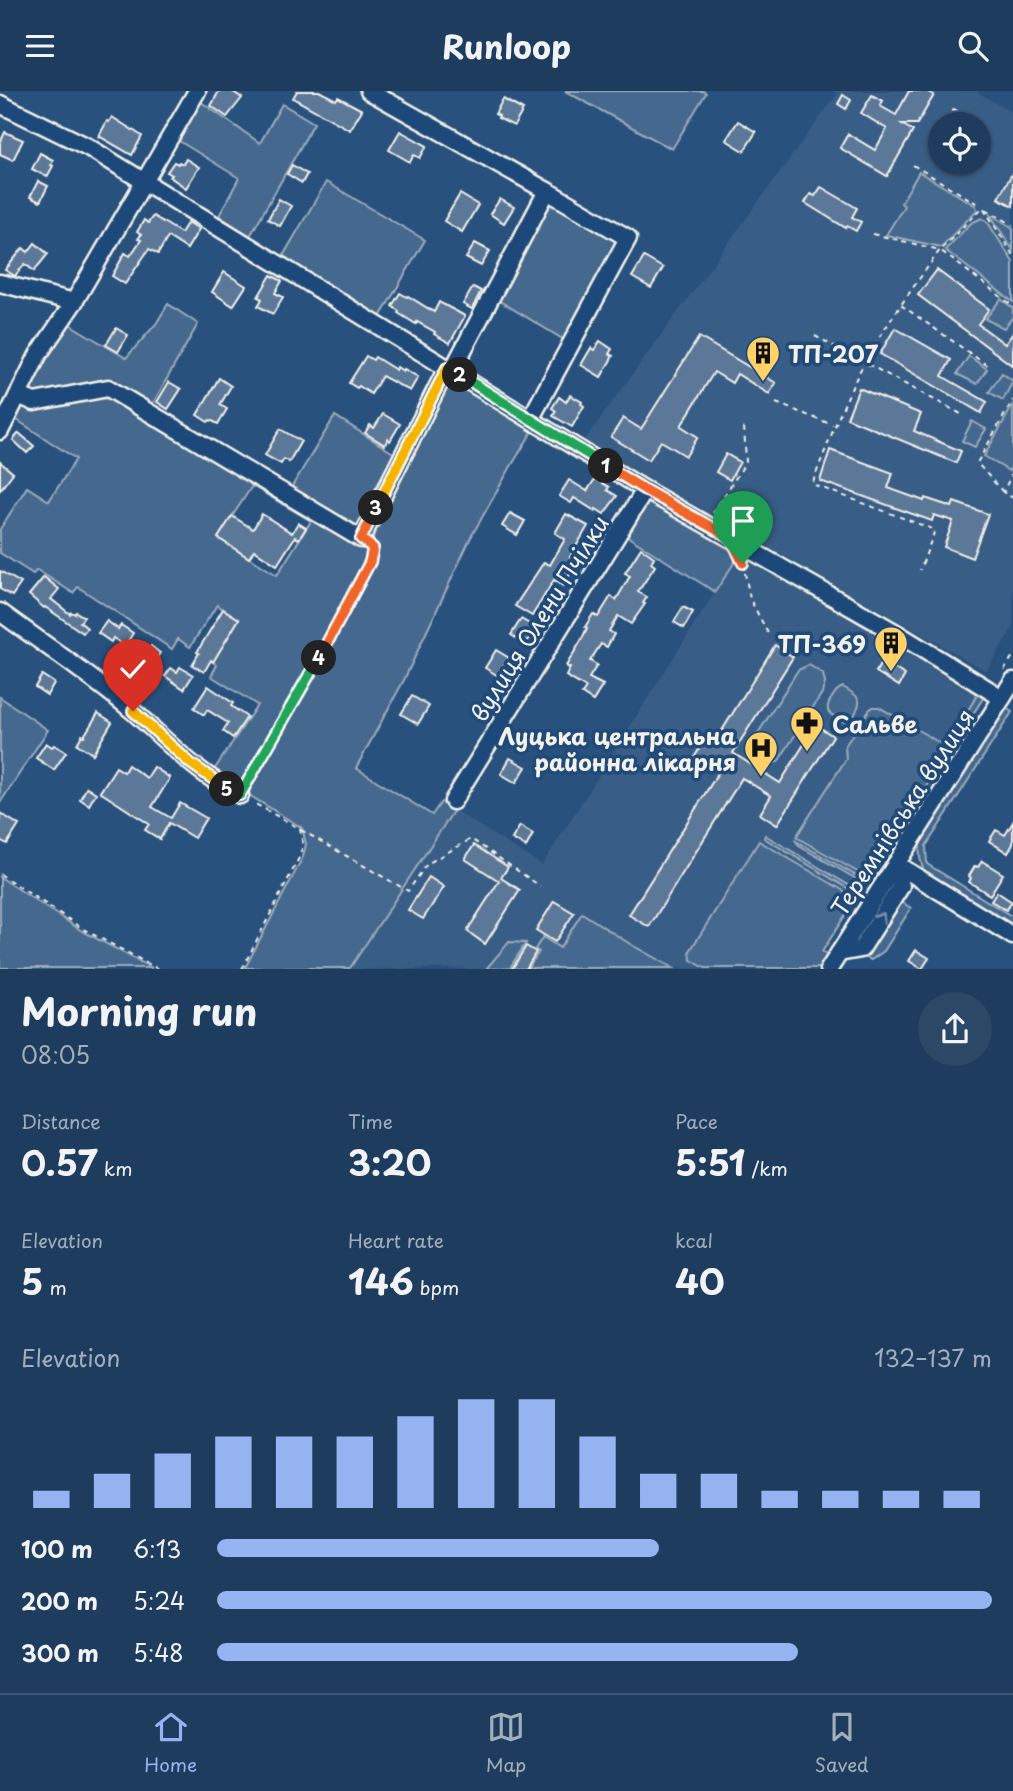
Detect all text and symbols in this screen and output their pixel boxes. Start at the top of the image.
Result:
text: Runloop [442,22,571,70]
icon: menu [21,27,59,65]
icon: search [954,27,992,65]
map controls [928,112,991,175]
button: locate [928,112,991,175]
building icon: ТП-207 [744,334,782,383]
place label: ТП-207 [788,336,879,371]
pin: 2 [442,357,477,393]
text: 2 [453,360,466,388]
pin: 1 [588,449,624,483]
text: 1 [601,451,610,479]
pin: 3 [358,491,394,525]
pin [713,491,773,563]
text: 3 [369,493,382,521]
icon: arrive [724,502,762,540]
street label: вулиця Олени Пчілки [461,508,617,728]
building icon: ТП-369 [872,624,910,673]
place label: ТП-369 [777,626,866,661]
pin [103,639,163,711]
pin: 4 [302,641,336,675]
text: 4 [312,643,325,671]
icon: check [114,650,152,688]
street label: Теремнівська вулиця [822,701,982,923]
pharmacy icon: Сальве [788,704,826,753]
place label: Сальве [832,706,918,741]
place label: Луцька центральна районна лікарня [498,718,736,779]
hospital icon: Луцька центральна районна лікарня [742,729,780,778]
pin: 5 [210,771,244,807]
text: 5 [220,774,233,802]
one-way arrow [873,912,885,925]
text: Morning run [21,982,257,1039]
button: share [918,992,992,1066]
text: 08:05 [21,1037,90,1072]
text: Distance [21,1107,101,1135]
text: Time [348,1107,393,1135]
text: Pace [675,1107,718,1135]
text: 0.57 [21,1135,98,1188]
text: 3:20 [348,1135,431,1188]
text: 5:51 [675,1135,745,1188]
text: km [98,1154,132,1182]
text: /km [745,1154,788,1182]
text: Elevation [21,1226,103,1254]
text: Heart rate [348,1226,444,1254]
text: kcal [675,1226,713,1254]
text: 5 [21,1254,43,1307]
text: 146 [348,1254,414,1307]
text: 40 [675,1254,725,1307]
text: m [43,1273,67,1301]
text: bpm [414,1273,459,1301]
text: Elevation [21,1340,120,1375]
text: 132–137 m [874,1340,992,1375]
text: 100 m [21,1531,93,1566]
text: 6:13 [133,1531,181,1566]
text: 200 m [21,1583,98,1618]
text: 5:24 [133,1583,185,1618]
text: 300 m [21,1635,99,1670]
text: 5:48 [133,1635,184,1670]
tab: Home [144,1708,197,1778]
tab: Map [486,1708,526,1778]
tab: Saved [815,1708,869,1778]

